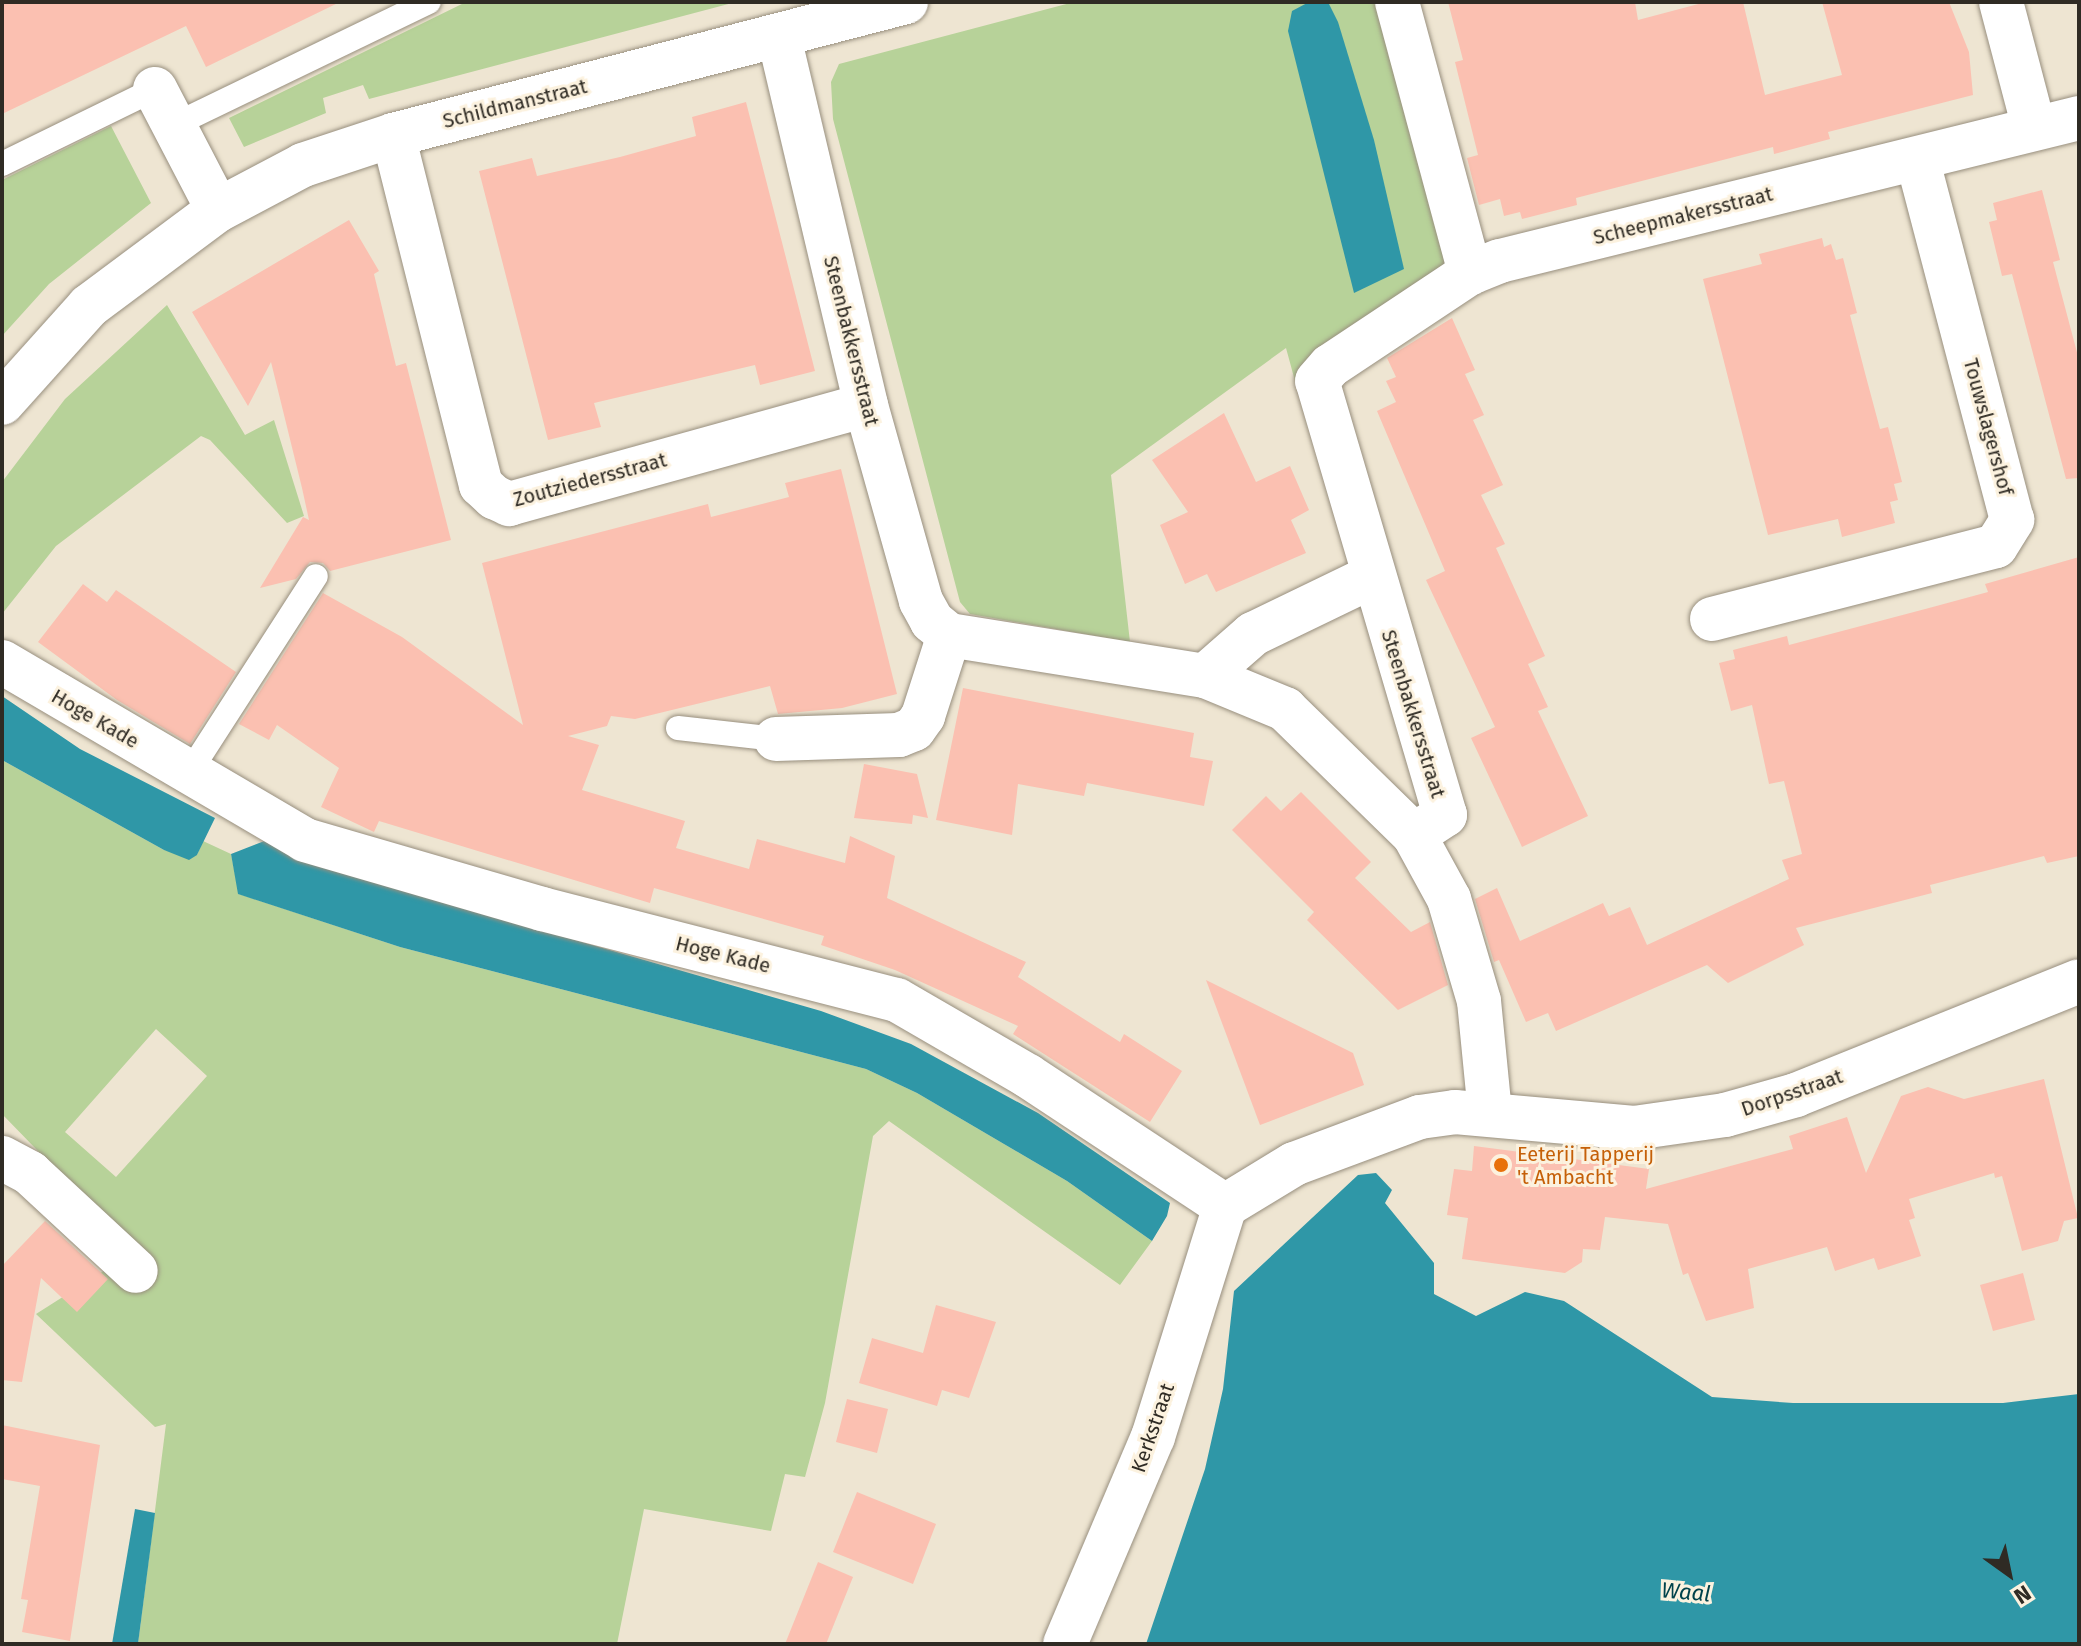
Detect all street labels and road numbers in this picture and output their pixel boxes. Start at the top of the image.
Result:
street label: Schildmanstraat [440,74,590,134]
street label: Scheepmakersstraat [1591,182,1775,250]
street label: Steenbakkersstraat [818,254,884,428]
street label: Touwslagershof [1958,356,2018,498]
street label: Zoutziedersstraat [511,448,669,512]
street label: Steenbakkersstraat [1376,627,1450,801]
street label: Hoge Kade [47,684,143,754]
street label: Hoge Kade [673,932,773,978]
street label: Dorpsstraat [1738,1064,1846,1122]
street label: Kerkstraat [1127,1380,1179,1476]

